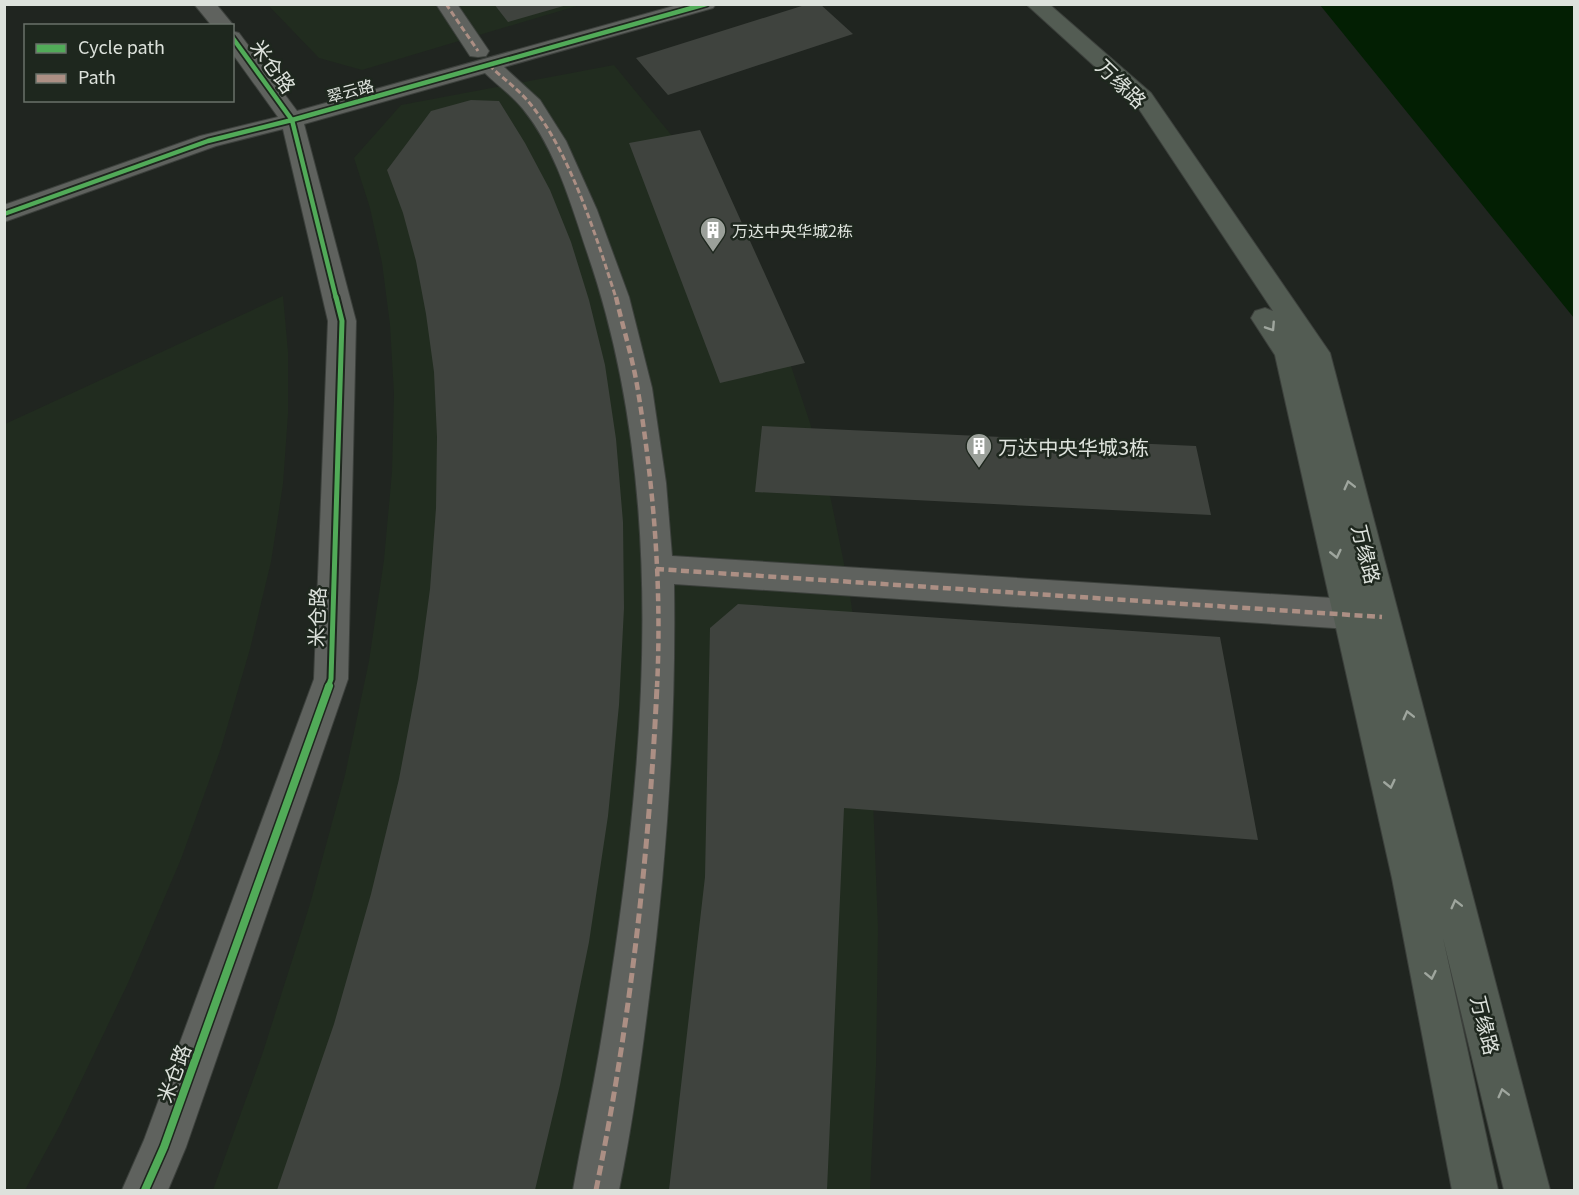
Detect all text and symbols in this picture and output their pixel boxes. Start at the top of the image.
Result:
legend [24,24,234,102]
text: Cycle path [78,33,165,59]
street label: 米仓路 [245,33,303,99]
street label: 万缘路 [1090,52,1154,114]
text: Path [78,63,116,89]
street label: 翠云路 [324,72,376,108]
building icon: 万达中央华城2栋 [698,215,728,253]
place label: 万达中央华城2栋 [732,218,853,242]
one-way arrow [1264,321,1275,332]
building icon: 万达中央华城3栋 [964,431,994,469]
place label: 万达中央华城3栋 [998,432,1149,461]
one-way arrow [1344,480,1357,490]
street label: 万缘路 [1346,521,1388,587]
one-way arrow [1328,548,1341,558]
street label: 米仓路 [300,587,332,647]
one-way arrow [1402,710,1415,720]
one-way arrow [1382,779,1395,789]
one-way arrow [1450,899,1463,909]
one-way arrow [1424,970,1437,980]
street label: 万缘路 [1465,992,1507,1058]
street label: 米仓路 [149,1040,197,1106]
one-way arrow [1497,1088,1510,1098]

